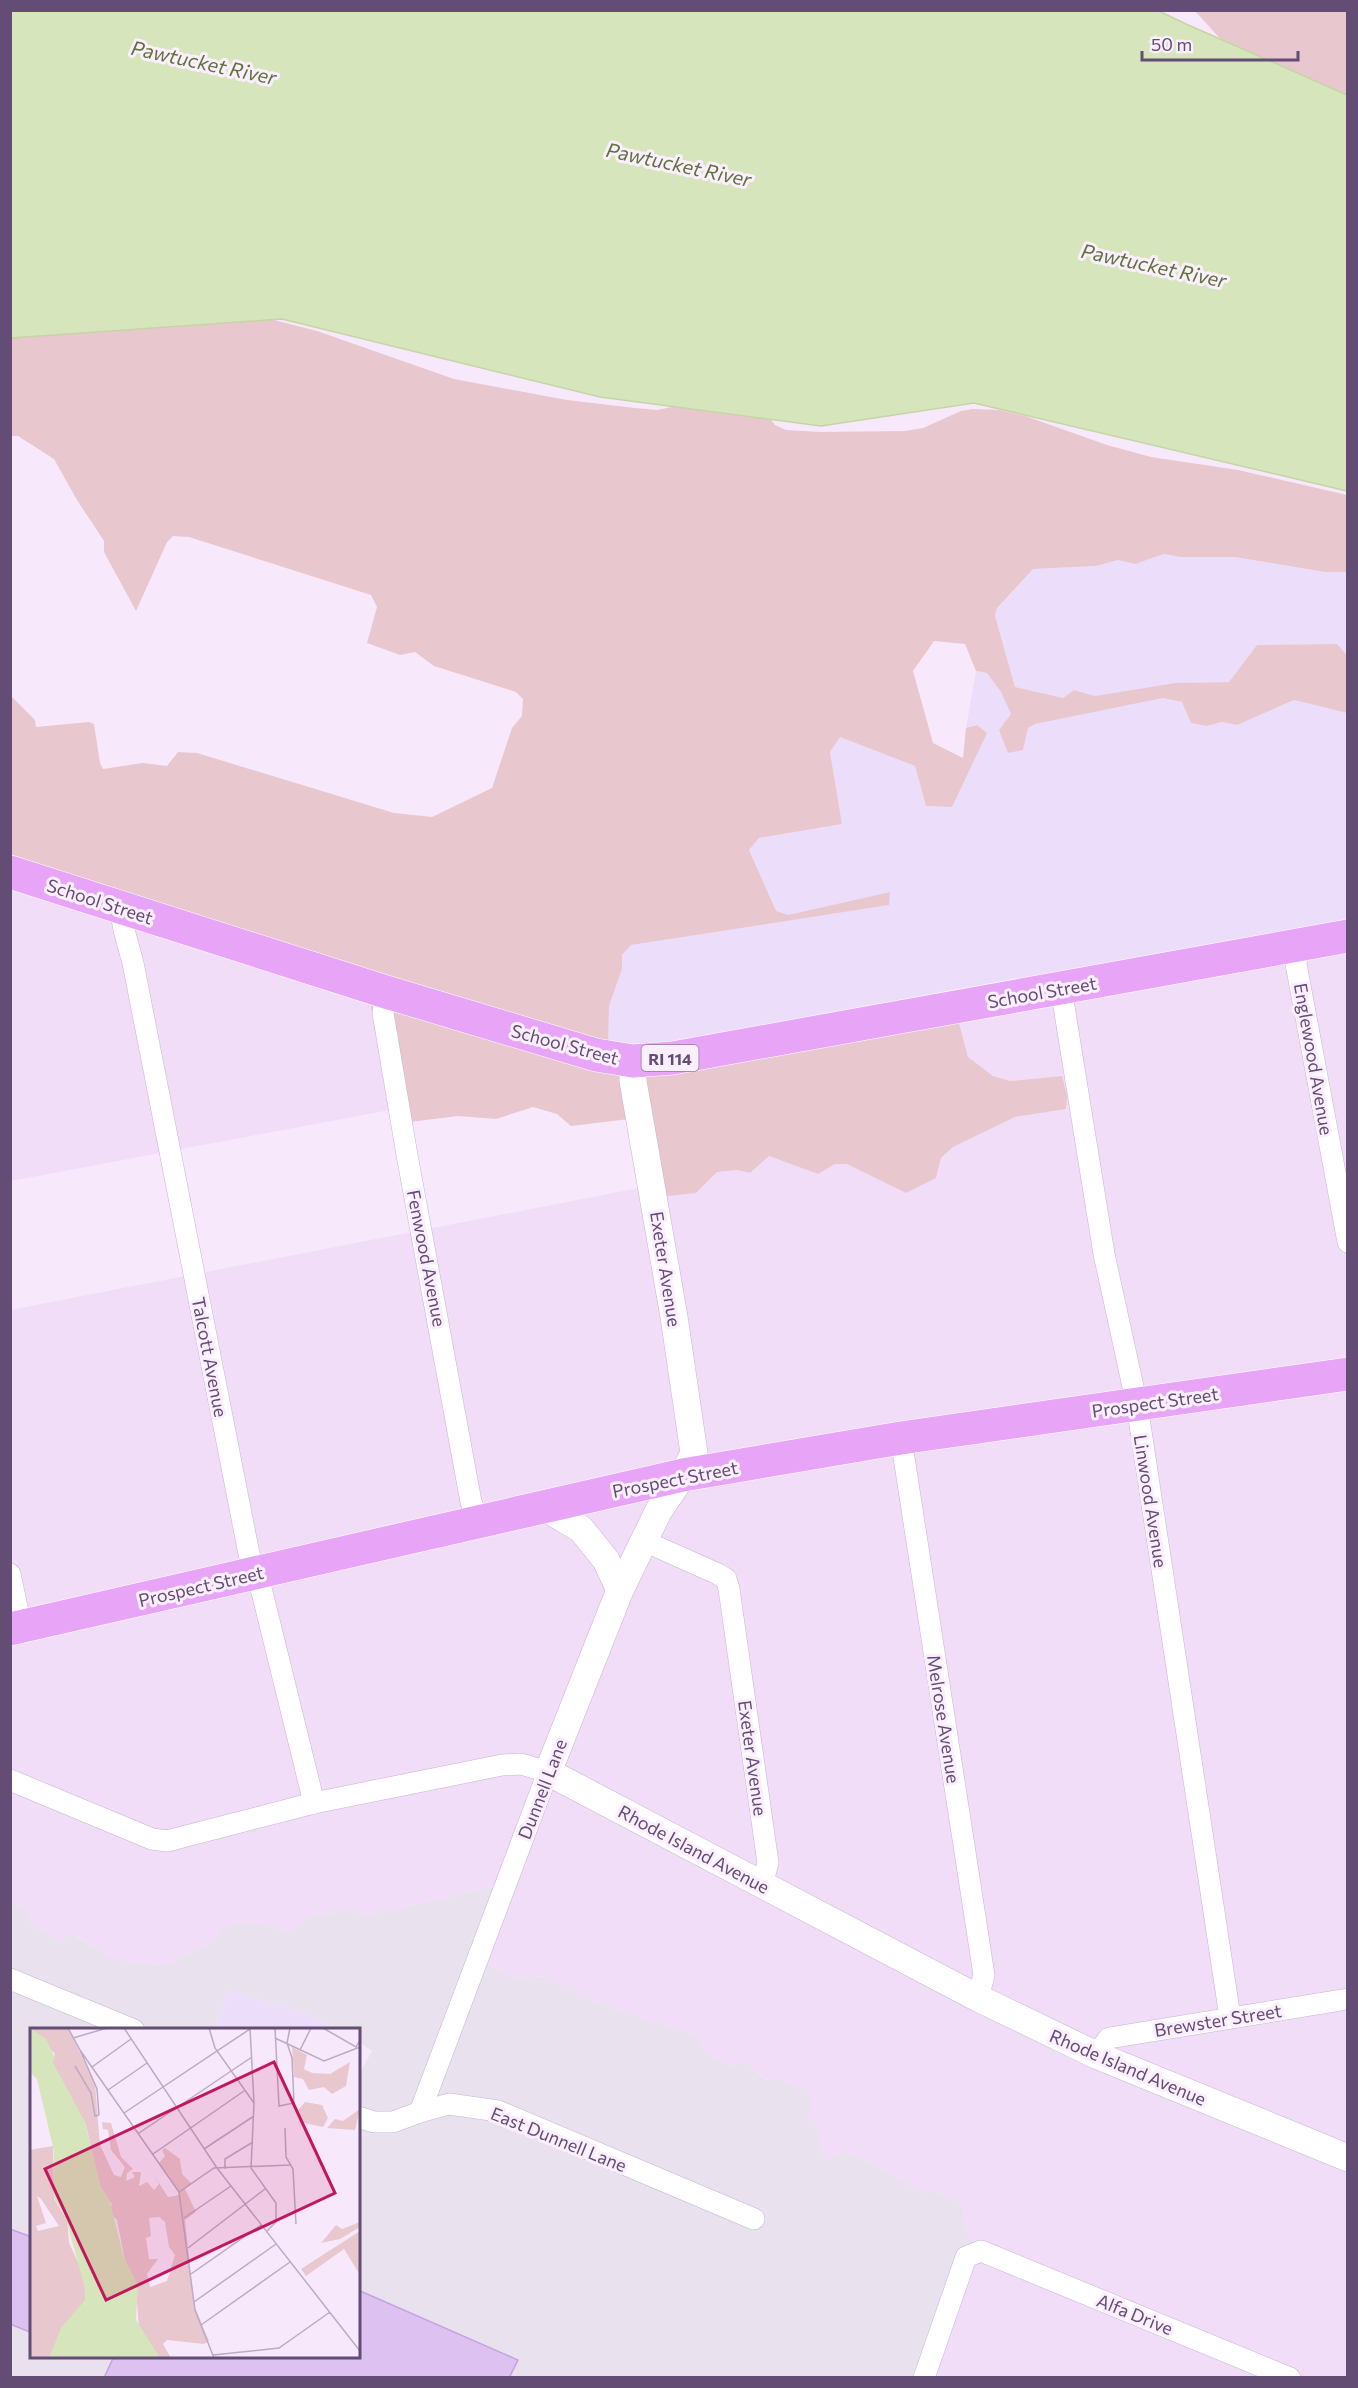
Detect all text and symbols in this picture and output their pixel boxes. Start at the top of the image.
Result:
scale bar [1142,24,1298,62]
text: 50 m [1151,33,1192,55]
water label: Pawtucket River [129,35,280,89]
water label: Pawtucket River [604,137,755,191]
water label: Pawtucket River [1079,238,1230,292]
street label: School Street [44,874,156,928]
street label: School Street [986,972,1098,1012]
street label: Englewood Avenue [1290,981,1338,1137]
street label: School Street [509,1019,621,1069]
road number: RI 114 [642,1045,698,1071]
street label: Fenwood Avenue [403,1188,451,1328]
street label: Exeter Avenue [646,1210,686,1328]
street label: Talcott Avenue [188,1295,232,1419]
street label: Prospect Street [1090,1382,1220,1422]
street label: Linwood Avenue [1130,1433,1172,1569]
street label: Prospect Street [610,1456,740,1502]
street label: Prospect Street [136,1561,266,1611]
street label: Melrose Avenue [923,1653,965,1785]
street label: Exeter Avenue [734,1699,772,1817]
street label: Dunnell Lane [513,1736,571,1842]
street label: Rhode Island Avenue [615,1800,773,1898]
street label: Brewster Street [1153,1999,1283,2041]
street label: Rhode Island Avenue [1046,2024,1210,2110]
inset map [30,2028,360,2358]
street label: East Dunnell Lane [488,2102,630,2176]
street label: Alfa Drive [1094,2289,1176,2339]

